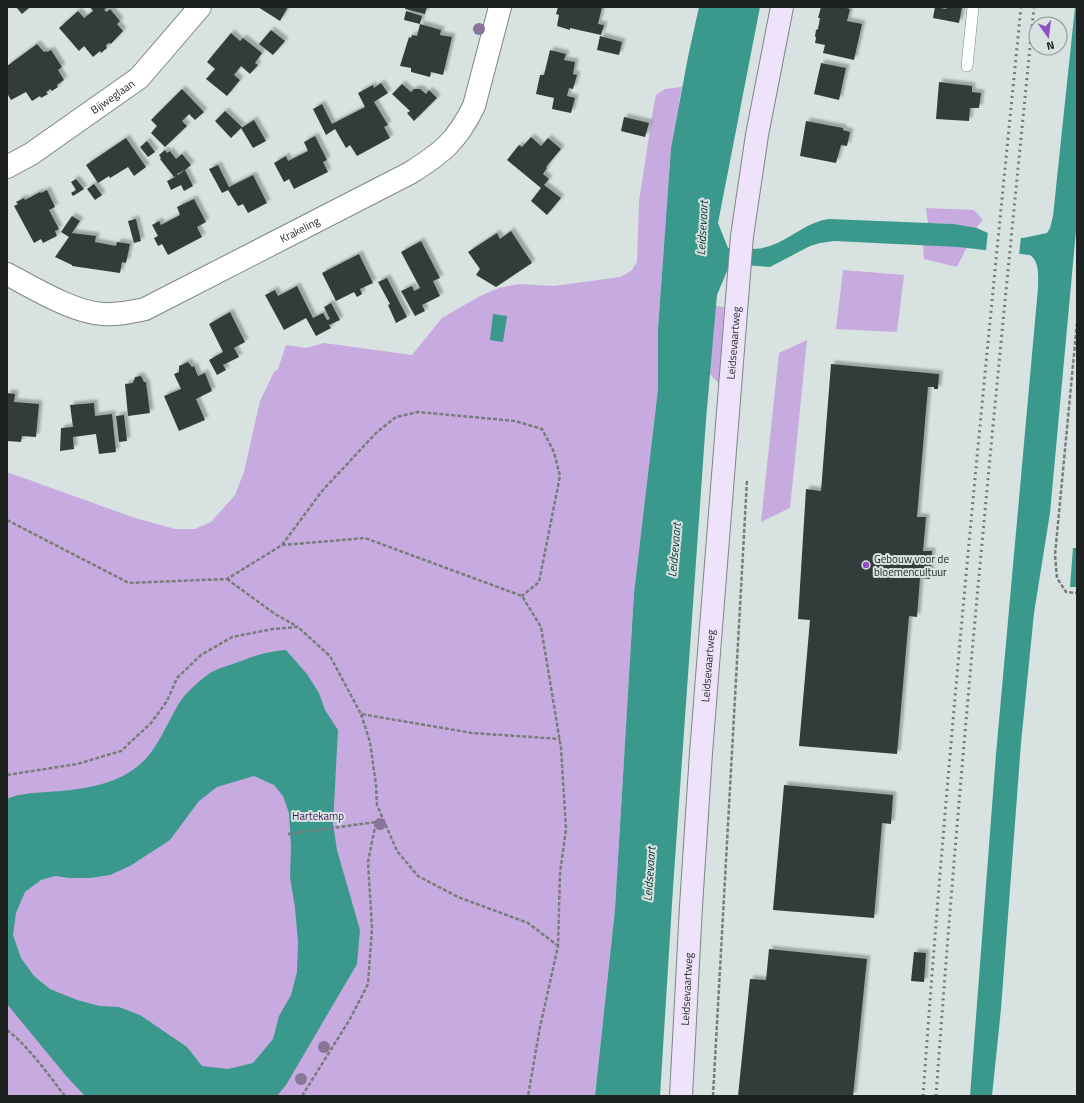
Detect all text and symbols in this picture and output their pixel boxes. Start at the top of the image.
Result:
north arrow [1028,16,1068,56]
text: N [1045,37,1056,54]
street label: Bijweglaan [87,75,138,118]
water label: Leidsevaart [691,199,713,256]
street label: Krakeling [277,213,323,247]
street label: Leidsevaartweg [723,305,744,380]
water label: Leidsevaart [662,521,686,578]
place label: Gebouw voor de bloemencultuur [874,551,949,580]
marker: Gebouw voor de bloemencultuur [861,560,871,570]
street label: Leidsevaartweg [697,628,719,703]
park label: Hartekamp [292,808,344,824]
water label: Leidsevaart [638,845,660,902]
street label: Leidsevaartweg [677,952,697,1026]

